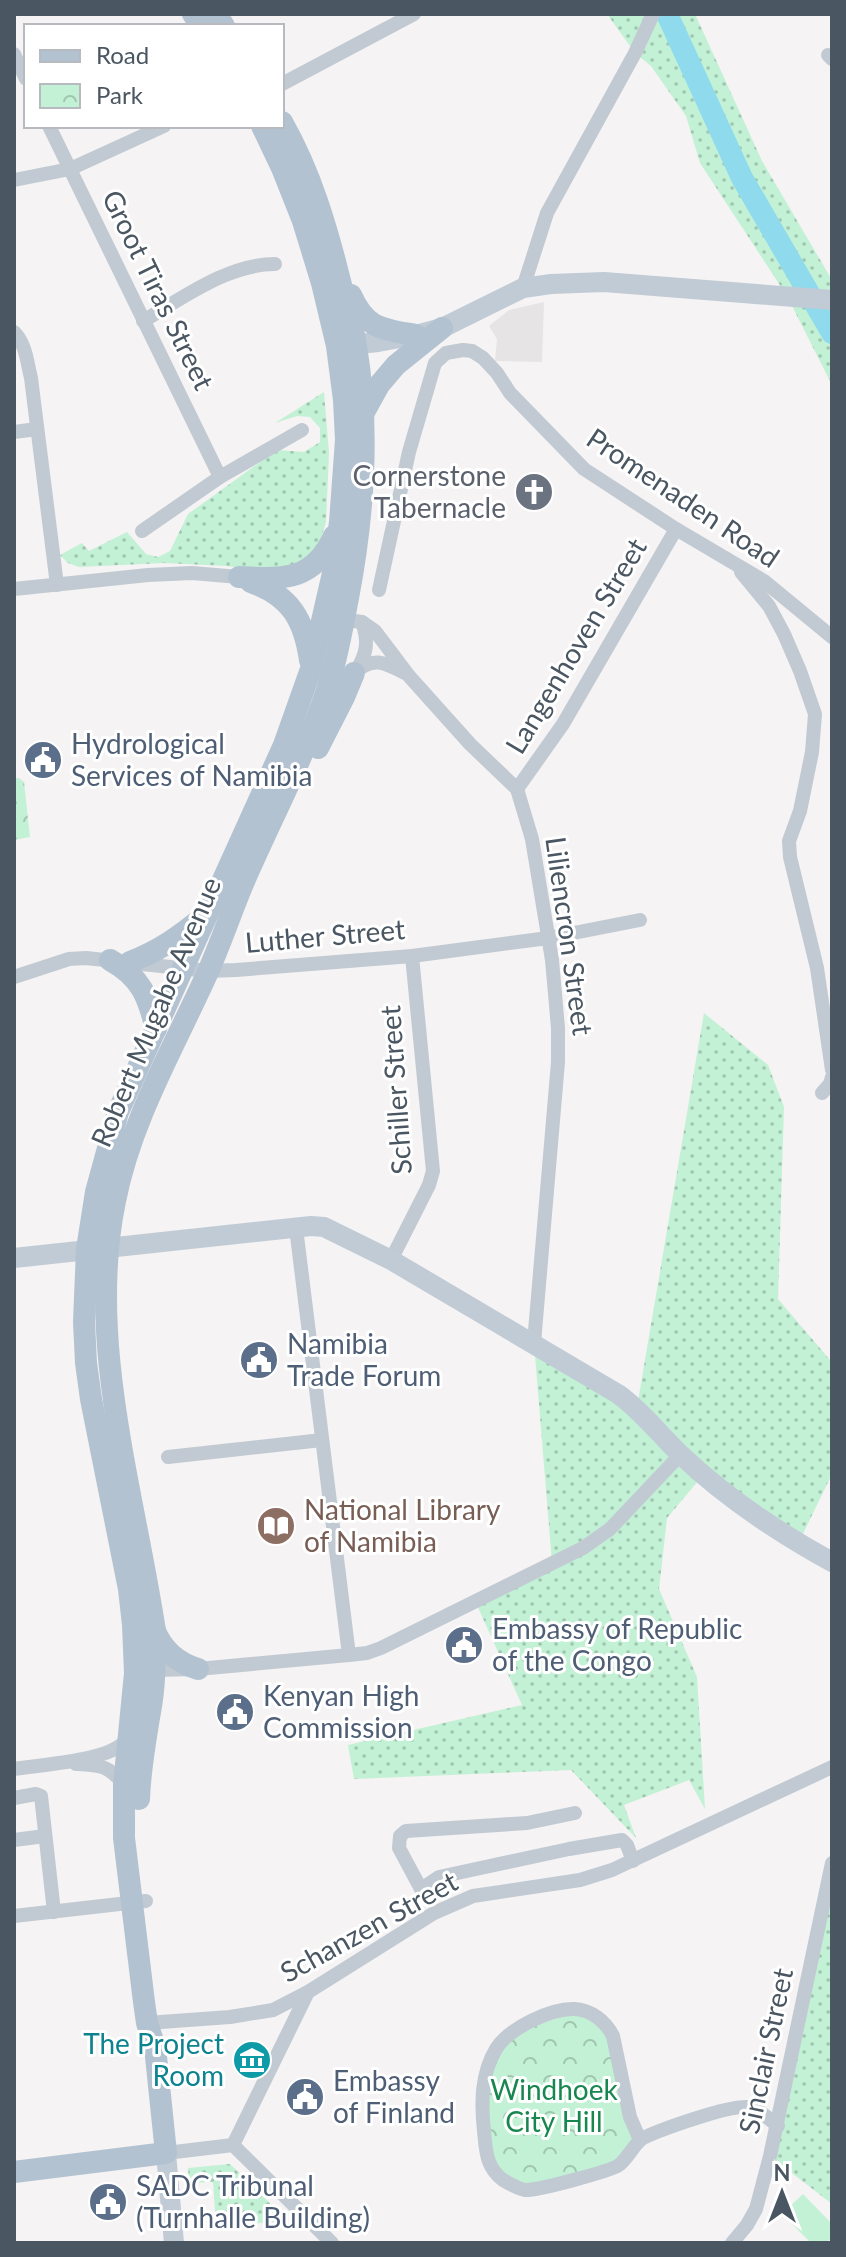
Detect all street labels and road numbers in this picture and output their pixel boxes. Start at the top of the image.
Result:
street label: Groot Tiras Street [96,184,222,395]
street label: Promenaden Road [581,420,786,574]
street label: Langenhoven Street [497,532,653,759]
street label: Liliencron Street [539,834,601,1037]
street label: Robert Mugabe Avenue [83,872,227,1152]
street label: Luther Street [244,911,406,959]
street label: Schiller Street [372,1004,418,1176]
street label: Schanzen Street [274,1863,463,1989]
street label: Sinclair Street [731,1965,799,2137]

